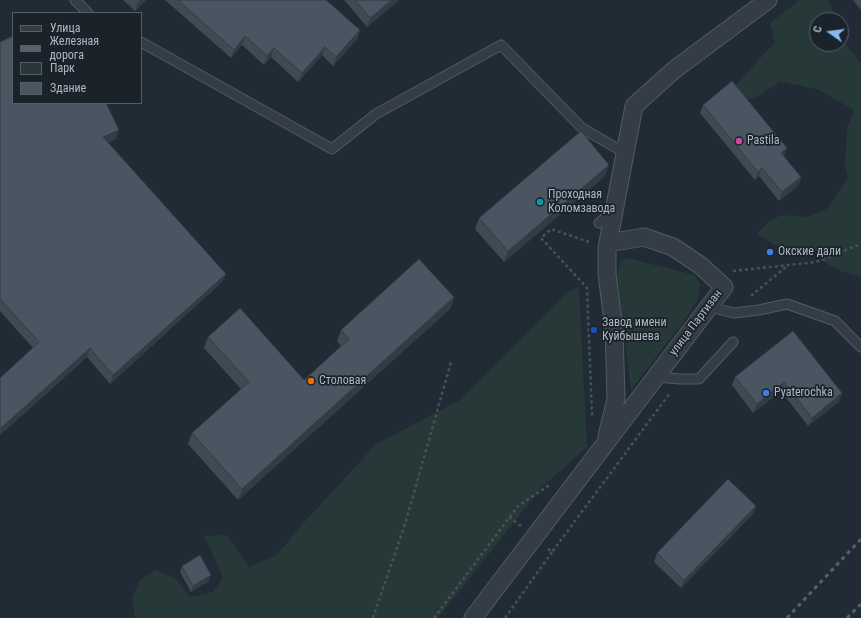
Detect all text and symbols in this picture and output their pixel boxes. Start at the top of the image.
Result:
legend [12,12,142,104]
north arrow [809,12,849,52]
text: Улица [50,21,80,35]
text: С [811,25,825,34]
text: Железная дорога [49,34,99,62]
text: Парк [50,61,75,75]
text: Здание [50,81,86,95]
place label: Pastila [747,134,780,148]
marker: Pastila [734,136,744,146]
place label: Проходная Коломзавода [548,188,615,216]
marker: Проходная Коломзавода [535,197,545,207]
place label: Окские дали [778,245,841,259]
marker: Окские дали [765,247,775,257]
street label: улица Партизан [667,287,725,359]
place label: Завод имени Куйбышева [602,316,666,344]
marker: Завод имени Куйбышева [589,325,599,335]
place label: Столовая [319,374,366,388]
marker: Столовая [306,376,316,386]
place label: Pyaterochka [774,386,833,400]
marker: Pyaterochka [761,388,771,398]

